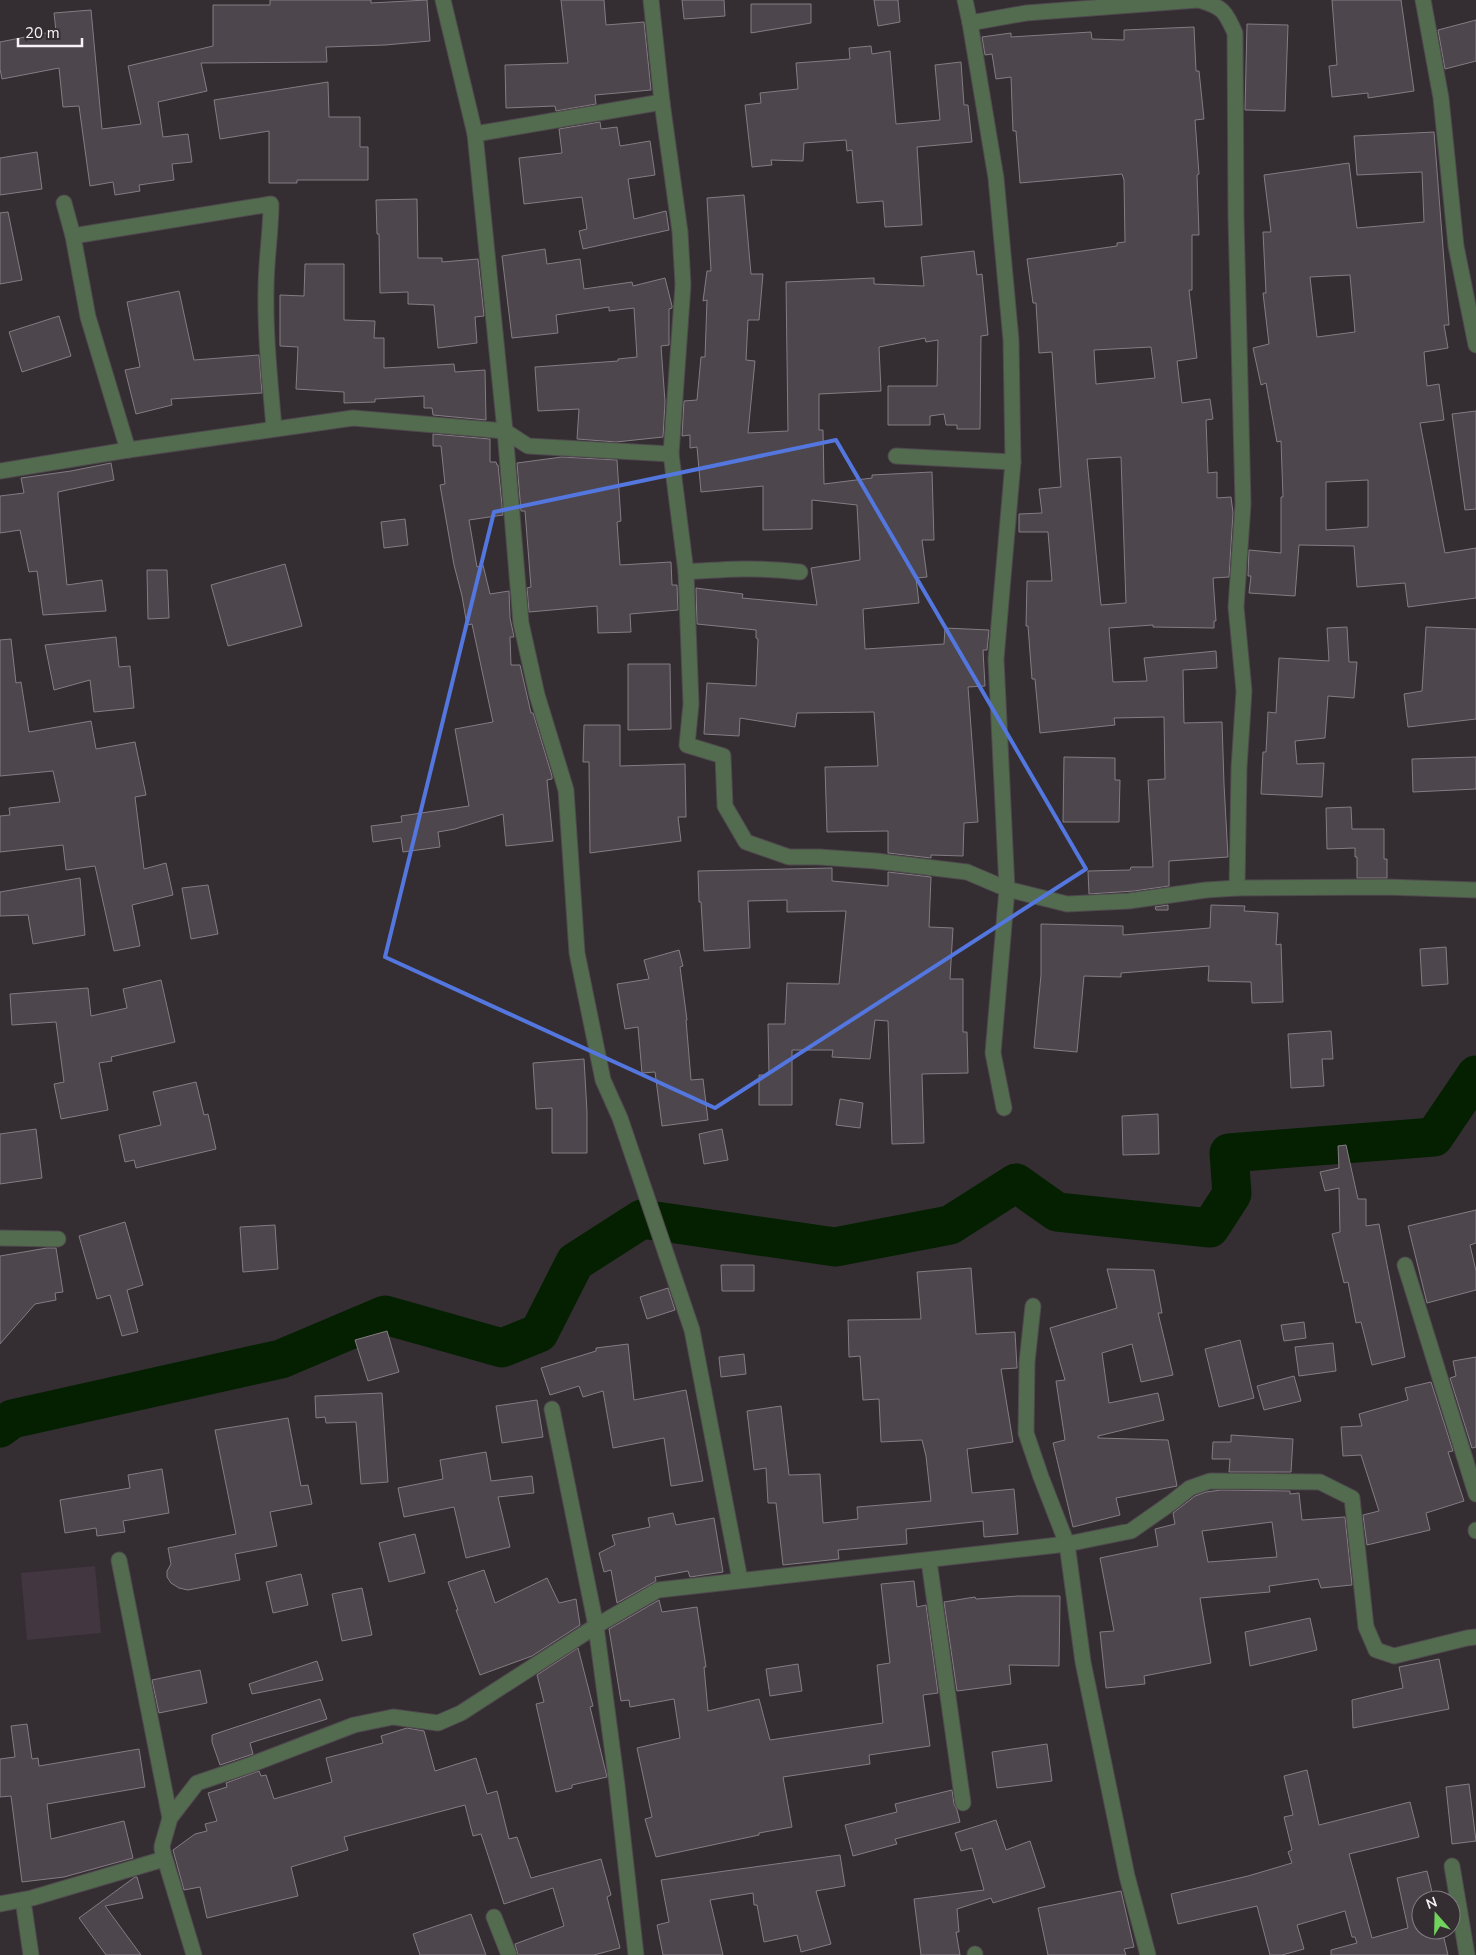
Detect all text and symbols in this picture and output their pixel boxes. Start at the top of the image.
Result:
scale bar [18,15,81,47]
text: 20 m [25,23,60,43]
north arrow [1411,1890,1461,1940]
text: N [1424,1893,1440,1914]

